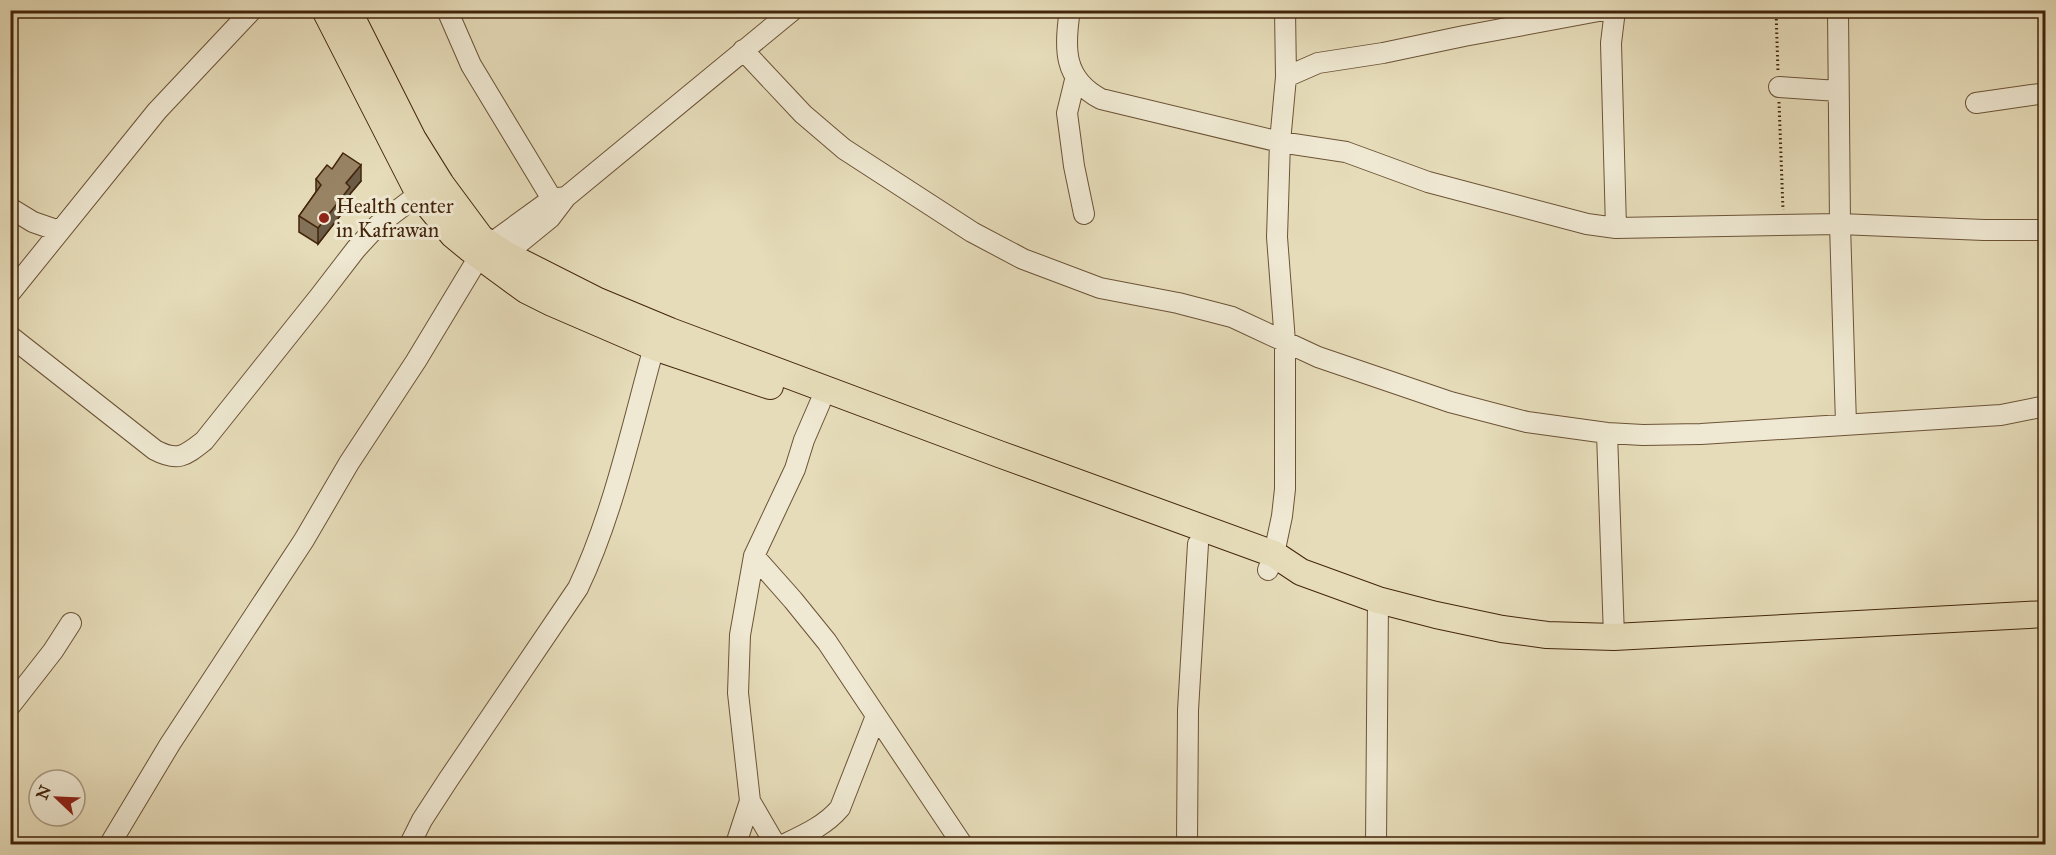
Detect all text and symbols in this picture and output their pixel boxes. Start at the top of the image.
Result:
place label: Health center in Kafrawan [336,193,454,243]
marker: Health center in Kafrawan [317,211,331,225]
north arrow [27,768,87,828]
text: N [32,782,55,802]

